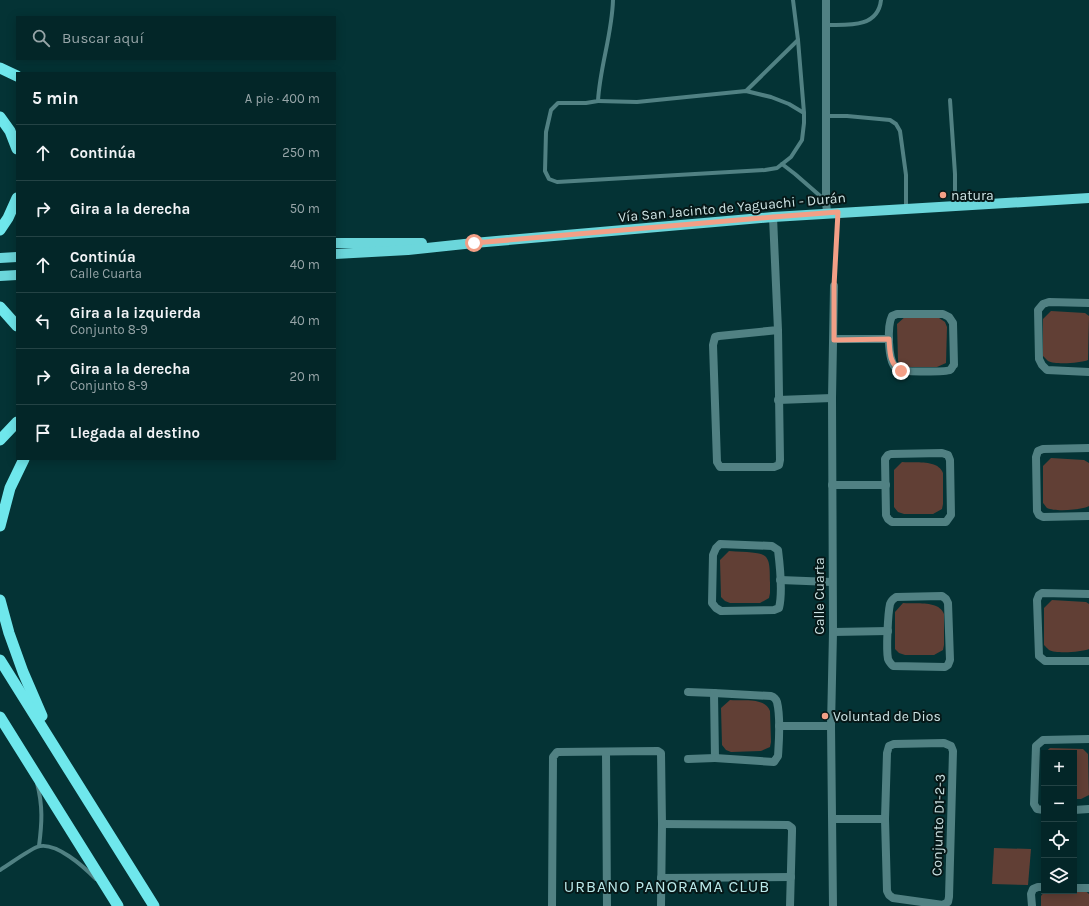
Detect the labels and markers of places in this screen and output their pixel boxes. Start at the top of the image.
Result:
place label: natura [951,187,994,204]
marker: natura [938,190,948,200]
place label: Voluntad de Dios [833,708,941,725]
marker: Voluntad de Dios [820,711,830,721]

